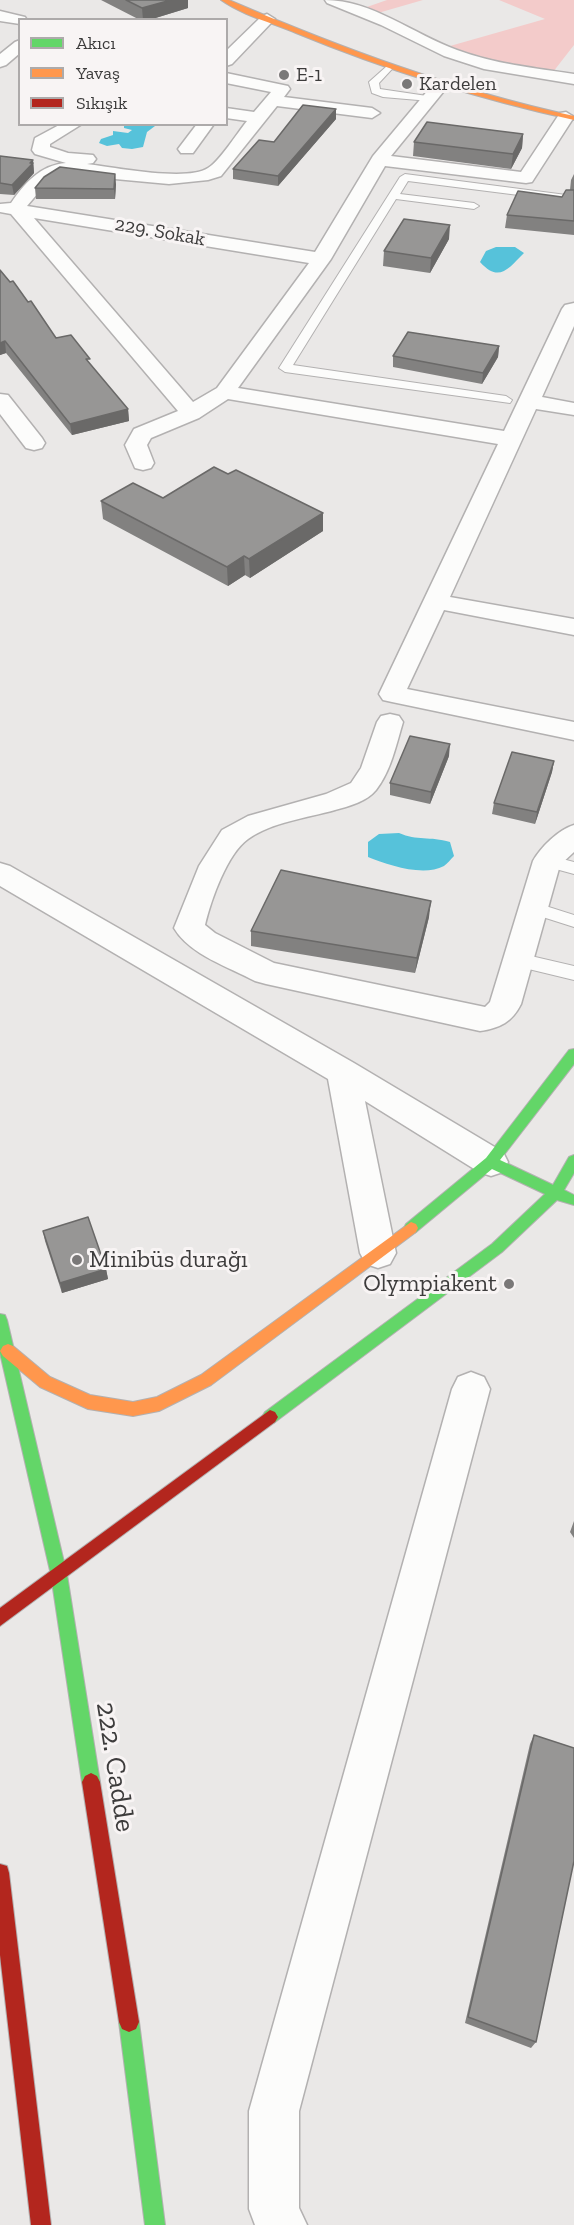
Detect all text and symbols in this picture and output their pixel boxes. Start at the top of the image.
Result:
legend [18,18,228,126]
text: Akıcı [76,32,115,54]
text: Yavaş [76,62,120,84]
place label: E-1 [296,63,322,87]
marker: E-1 [277,68,291,82]
place label: Kardelen [419,72,496,96]
marker: Kardelen [400,77,414,91]
text: Sıkışık [76,92,127,114]
street label: 229. Sokak [113,212,207,252]
place label: Minibüs durağı [89,1246,248,1274]
marker: Minibüs durağı [70,1253,84,1267]
place label: Olympiakent [363,1270,497,1298]
marker: Olympiakent [502,1277,516,1291]
street label: 222. Cadde [88,1700,142,1834]

